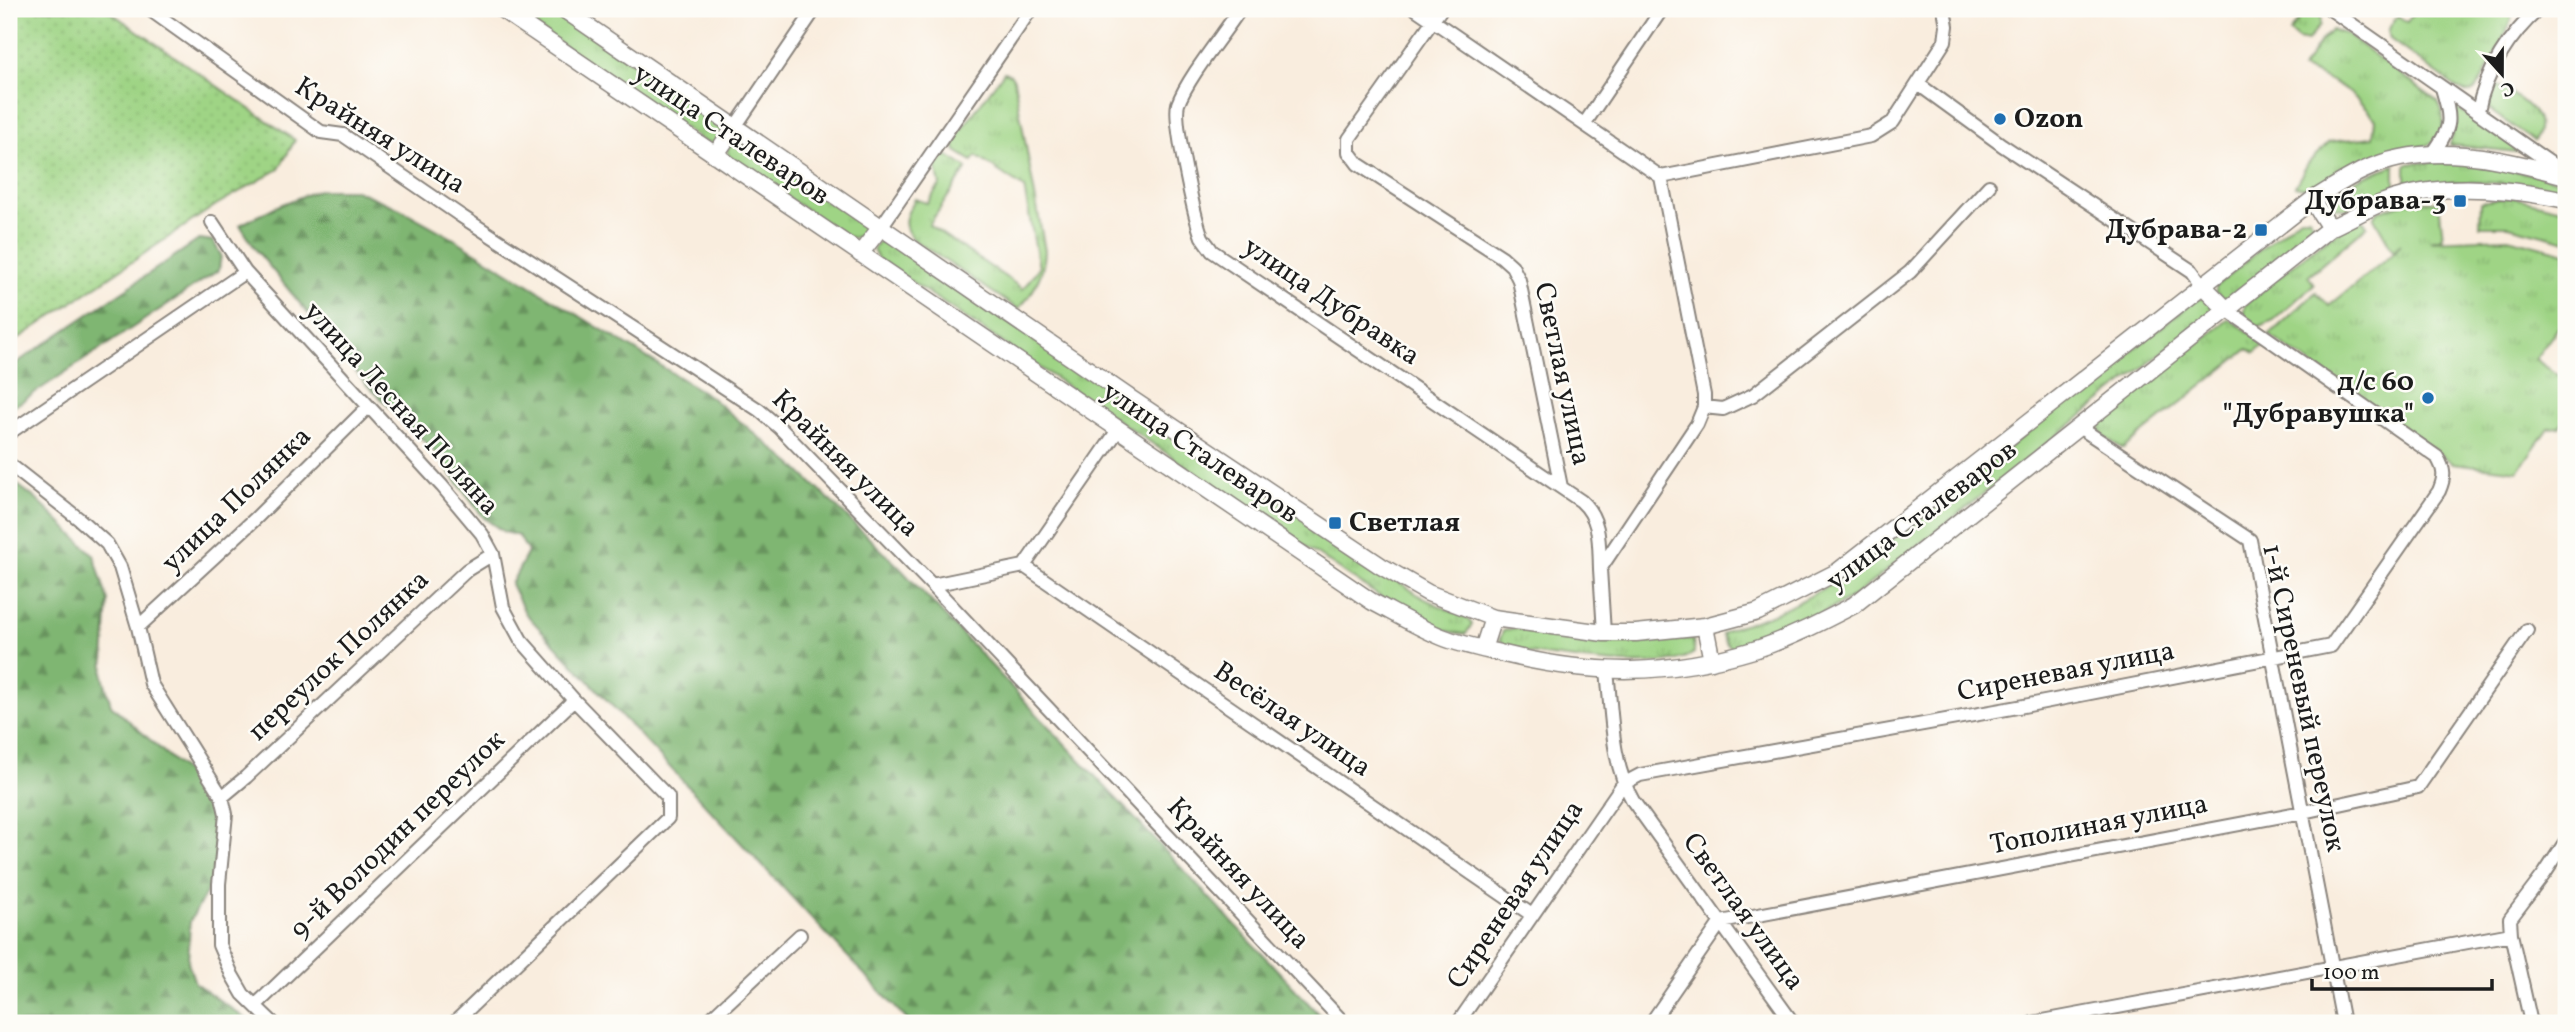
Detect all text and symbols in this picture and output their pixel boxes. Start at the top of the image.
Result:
north arrow [2466,38,2536,108]
street label: улица Сталеваров [625,55,837,215]
street label: Крайняя улица [287,68,473,204]
text: С [2497,74,2518,102]
place label: Ozon [2014,100,2084,139]
marker: Ozon [1992,111,2008,127]
place label: Дубрава-3 [2304,182,2446,221]
marker: Дубрава-3 [2452,193,2468,209]
place label: Дубрава-2 [2105,211,2247,250]
marker: Дубрава-2 [2253,222,2269,238]
street label: улица Дубравка [1235,228,1427,376]
street label: Светлая улица [1524,279,1600,469]
street label: улица Лесная Поляна [294,293,508,525]
place label: д/с 60 "Дубравушка" [2222,363,2414,434]
street label: улица Сталеваров [1094,373,1306,533]
street label: Крайняя улица [762,381,928,547]
marker: д/с 60 "Дубравушка" [2420,390,2436,406]
street label: улица Полянка [153,418,321,582]
street label: улица Сталеваров [1818,431,2026,601]
place label: Светлая [1349,504,1460,543]
marker: Светлая [1327,515,1343,531]
street label: 1-й Сиреневый переулок [2251,540,2355,856]
street label: переулок Полянка [240,562,438,750]
street label: Сиреневая улица [1954,632,2178,712]
street label: Весёлая улица [1205,653,1379,787]
street label: 9-й Володин переулок [282,722,514,948]
street label: Тополиная улица [1987,785,2211,865]
street label: Крайняя улица [1157,789,1319,959]
street label: Сиреневая улица [1438,793,1594,997]
street label: Светлая улица [1673,825,1813,999]
scale bar [2312,948,2493,992]
text: 100 m [2323,959,2380,988]

